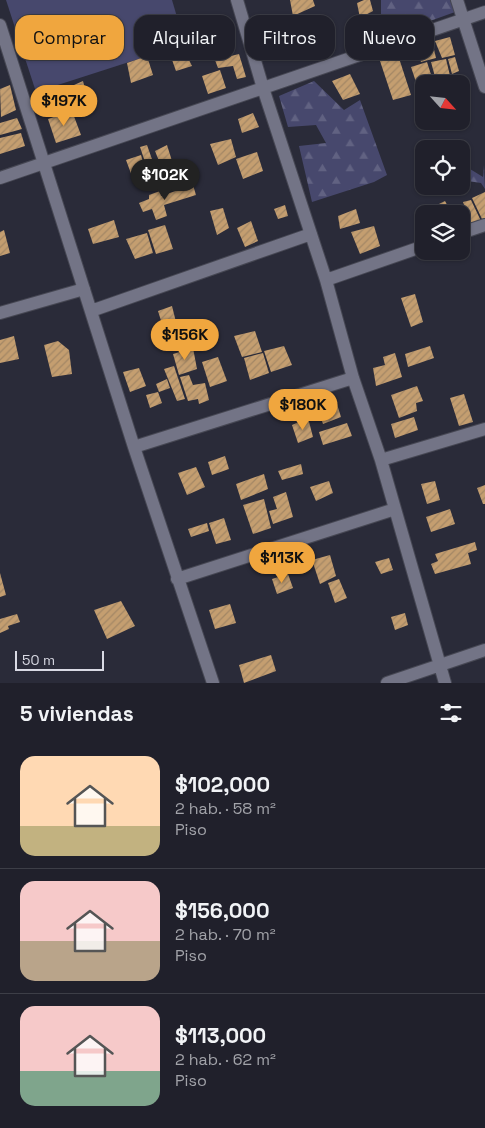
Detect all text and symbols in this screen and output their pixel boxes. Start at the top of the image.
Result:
chip: Comprar [15,15,124,60]
chip: Alquilar [134,15,235,60]
chip: Filtros [245,15,335,60]
chip: Nuevo [345,15,434,60]
north arrow [415,75,470,130]
map controls [415,75,470,260]
pin: $197K [29,84,99,127]
text: $197K [41,90,87,111]
button: locate [415,140,470,195]
pin: $102K [130,158,200,201]
text: $102K [142,164,188,185]
button: layers [415,205,470,260]
pin: $156K [150,318,220,361]
text: $156K [162,324,208,345]
pin: $180K [268,388,338,431]
text: $180K [280,394,326,415]
pin: $113K [247,542,317,584]
text: $113K [260,547,304,568]
scale bar [15,648,104,671]
text: 50 m [22,651,55,669]
icon: filters [437,699,465,727]
text: 5 viviendas [20,700,134,727]
text: $102,000 [175,771,270,798]
icon: home [60,776,120,836]
text: 2 hab. · 58 m² [175,798,276,819]
text: Piso [175,819,207,840]
text: $156,000 [175,897,270,924]
icon: home [60,901,120,961]
text: 2 hab. · 70 m² [175,924,276,945]
text: Piso [175,945,207,966]
text: $113,000 [175,1022,266,1049]
icon: home [60,1026,120,1086]
text: 2 hab. · 62 m² [175,1049,276,1070]
text: Piso [175,1070,207,1091]

